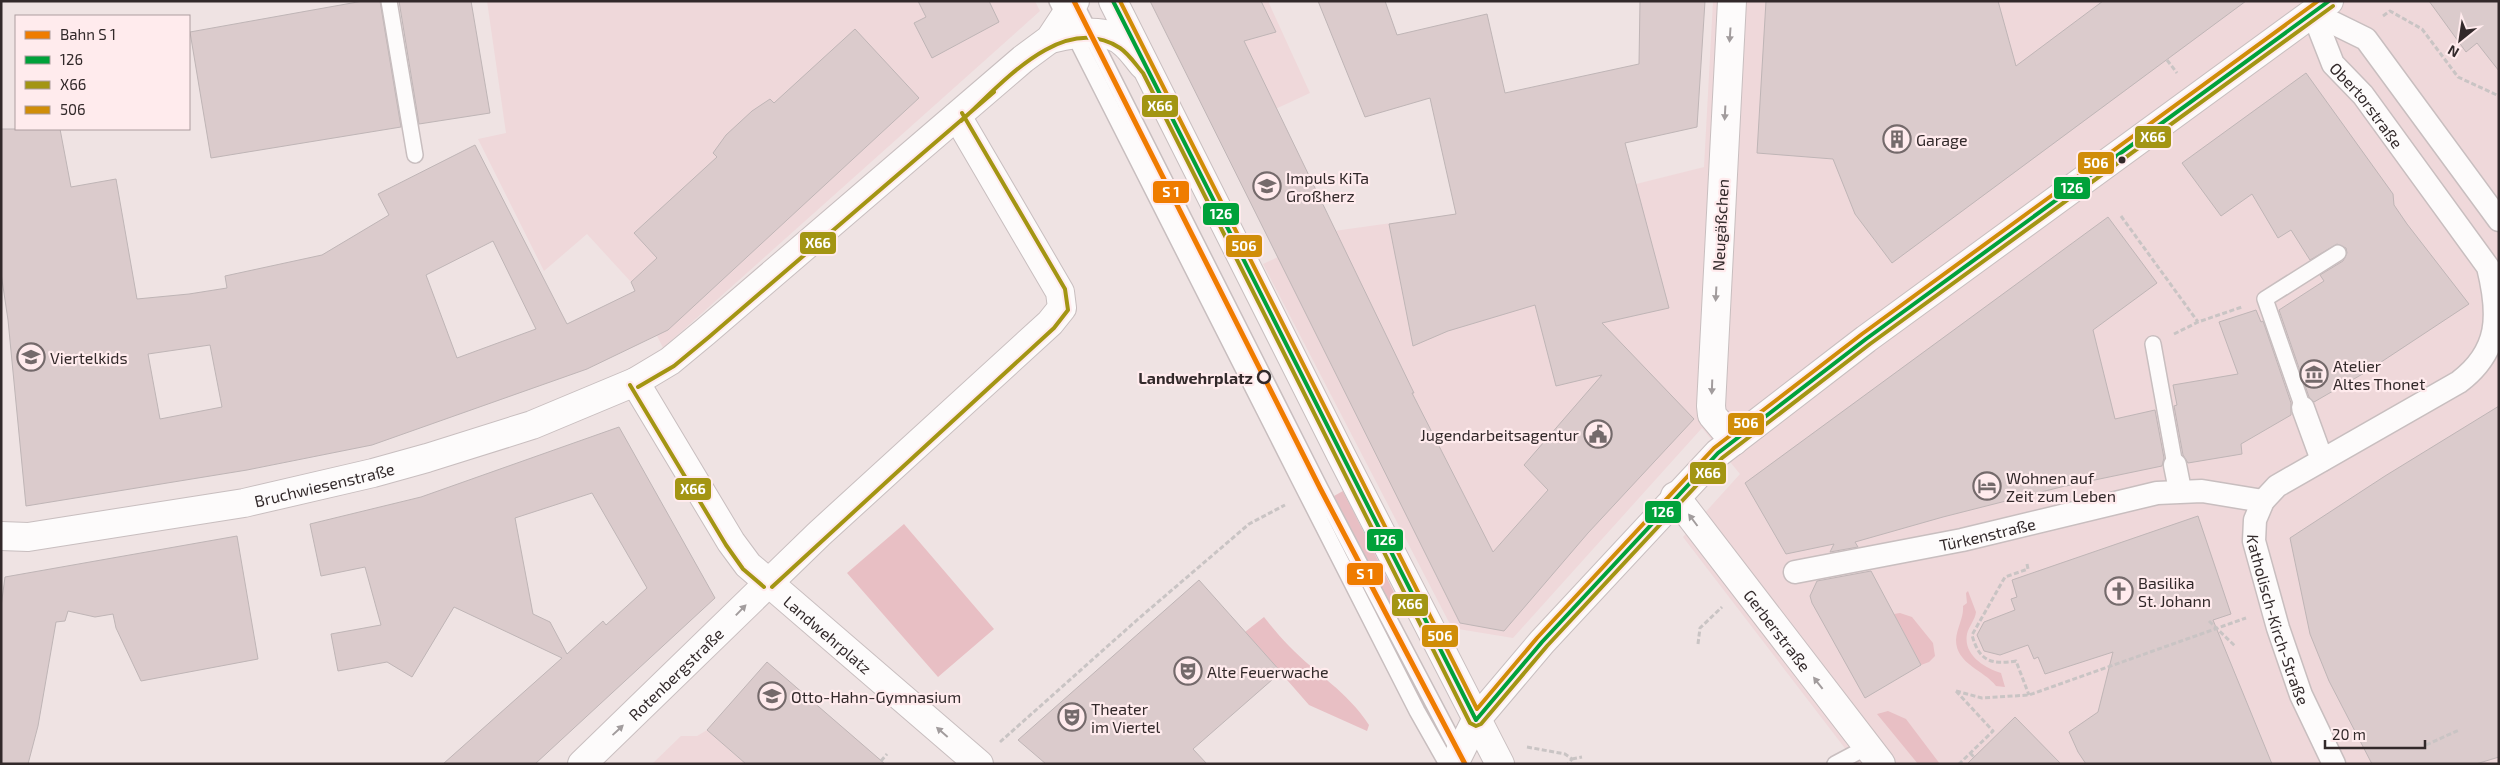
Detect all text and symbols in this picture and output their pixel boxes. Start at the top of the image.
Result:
legend [15,15,190,130]
north arrow [2435,15,2485,65]
text: Bahn S 1 [60,25,116,43]
one-way arrow [1725,27,1733,43]
text: N [2445,42,2462,62]
text: 126 [60,50,83,68]
street label: Obertorstraße [2327,58,2408,151]
text: X66 [60,75,86,93]
line badge: X66 [1141,94,1179,118]
text: X66 [1147,97,1173,114]
text: 506 [60,100,86,118]
one-way arrow [1721,105,1729,121]
building icon: Garage [1882,124,1912,154]
line badge: X66 [2134,125,2172,149]
text: X66 [2140,128,2166,145]
place label: Garage [1916,130,1968,149]
line badge: 506 [2077,151,2115,175]
text: 506 [2084,154,2108,171]
unlabelled marker [2117,155,2127,165]
place label: Impuls KiTa Großherz [1286,168,1369,205]
school or university icon: Impuls KiTa Großherz [1252,171,1282,201]
line badge: 126 [2053,176,2091,200]
street label: Neugäßchen [1708,178,1732,272]
text: 126 [2061,179,2083,196]
line badge: S 1 [1152,180,1190,204]
text: S 1 [1162,183,1180,200]
line badge: 126 [1202,202,1240,226]
text: 126 [1210,205,1232,222]
line badge: X66 [799,231,837,255]
text: X66 [805,234,831,251]
line badge: 506 [1225,234,1263,258]
text: 506 [1232,237,1256,254]
one-way arrow [1712,286,1720,302]
school or university icon: Viertelkids [16,342,46,372]
place label: Viertelkids [50,348,128,367]
place label: Atelier Altes Thonet [2333,356,2425,393]
museum icon: Atelier Altes Thonet [2299,359,2329,389]
place label: Landwehrplatz [1138,368,1253,387]
marker: Landwehrplatz [1257,370,1271,384]
one-way arrow [1707,379,1715,395]
line badge: 506 [1727,412,1765,436]
text: 506 [1734,414,1758,431]
public building icon: Jugendarbeitsagentur [1583,419,1613,449]
place label: Jugendarbeitsagentur [1420,425,1580,444]
street label: Bruchwiesenstraße [252,458,396,510]
line badge: X66 [1689,461,1727,485]
text: X66 [1695,464,1721,481]
place label: Wohnen auf Zeit zum Leben [2006,468,2116,505]
hotel icon: Wohnen auf Zeit zum Leben [1972,471,2002,501]
line badge: X66 [674,477,712,501]
text: X66 [680,480,706,497]
line badge: 126 [1644,500,1682,524]
text: 126 [1652,503,1674,520]
street label: Türkenstraße [1938,513,2037,554]
one-way arrow [1688,514,1699,527]
line badge: 126 [1366,528,1404,552]
text: 126 [1374,531,1396,548]
street label: Katholisch-Kirch-Straße [2244,534,2314,708]
line badge: S 1 [1346,562,1384,586]
text: S 1 [1356,565,1374,582]
place label: Basilika St. Johann [2138,573,2211,610]
church icon: Basilika St. Johann [2104,576,2134,606]
street label: Gerberstraße [1741,585,1815,675]
street label: Landwehrplatz [780,591,876,677]
line badge: X66 [1391,593,1429,617]
text: X66 [1397,595,1423,612]
one-way arrow [735,604,747,616]
street label: Rotenbergstraße [624,623,727,724]
line badge: 506 [1421,624,1459,648]
text: 506 [1428,627,1452,644]
theatre icon: Alte Feuerwache [1173,656,1203,686]
place label: Alte Feuerwache [1207,662,1329,681]
one-way arrow [1813,676,1823,690]
school or university icon: Otto-Hahn-Gymnasium [757,681,787,711]
place label: Otto-Hahn-Gymnasium [791,687,961,706]
place label: Theater im Viertel [1091,699,1161,736]
theatre icon: Theater im Viertel [1057,702,1087,732]
scale bar [2325,718,2425,750]
one-way arrow [611,724,623,736]
text: 20 m [2332,725,2366,743]
one-way arrow [936,726,948,738]

